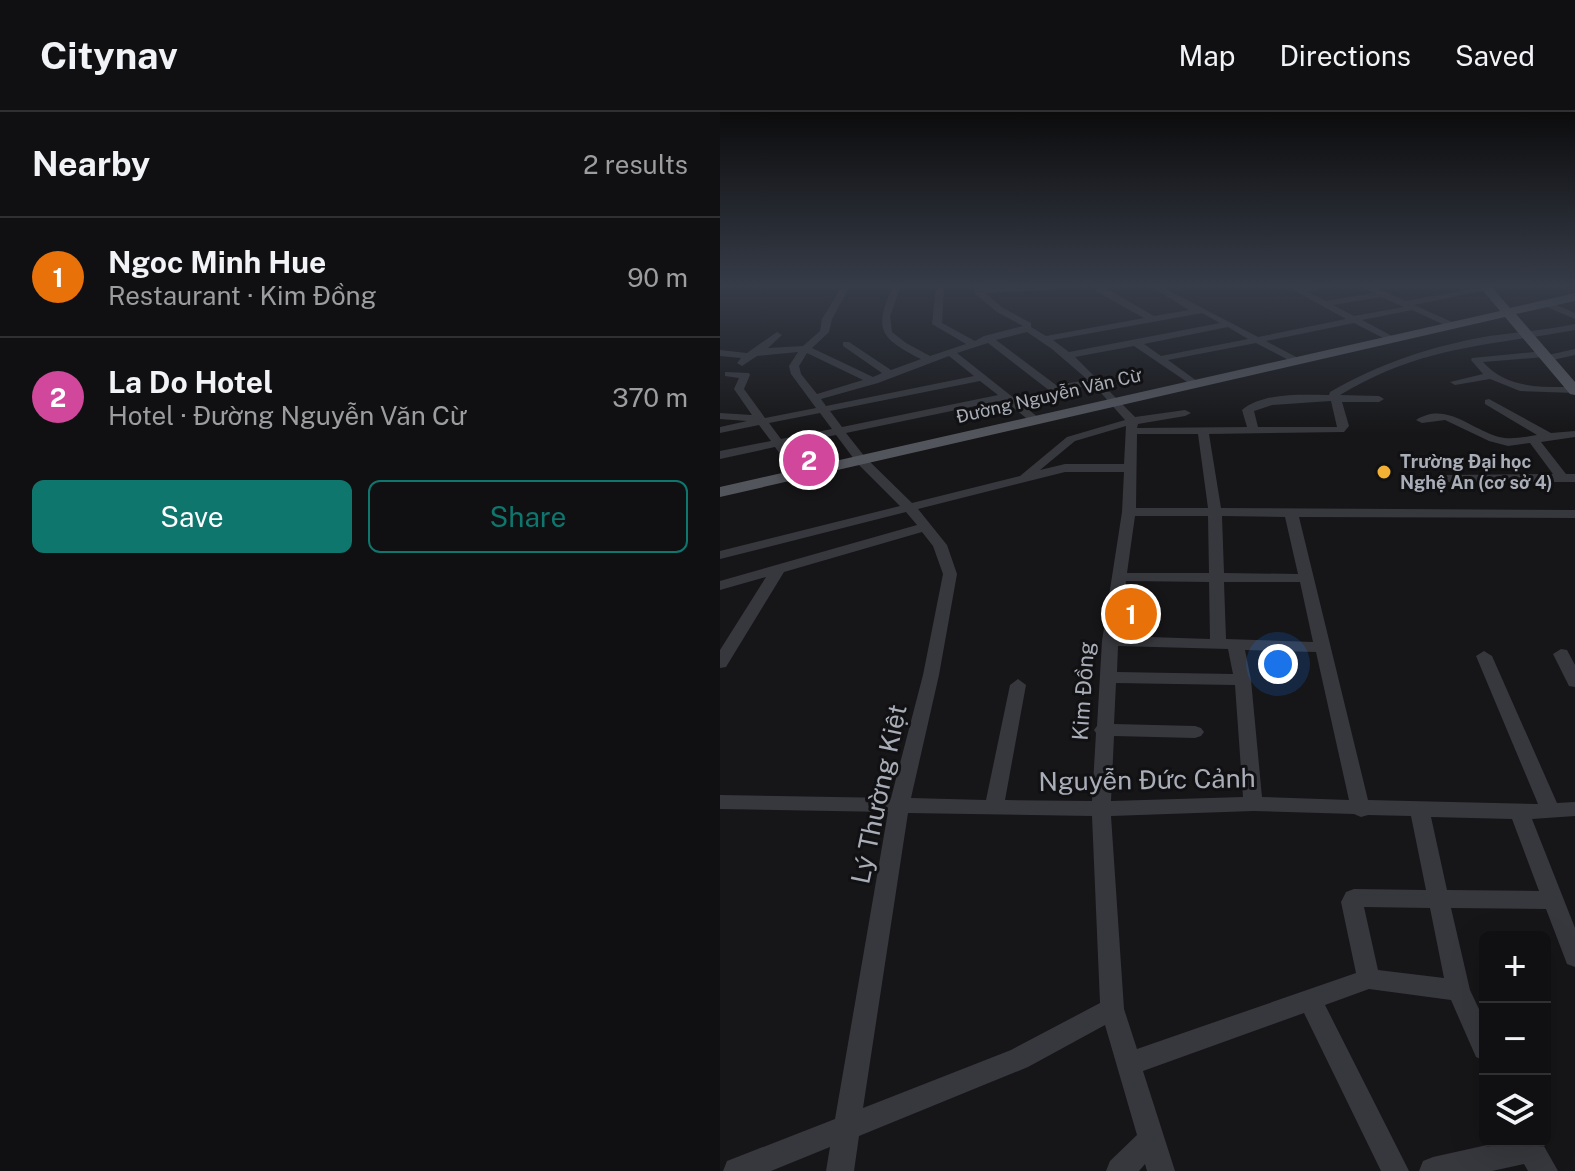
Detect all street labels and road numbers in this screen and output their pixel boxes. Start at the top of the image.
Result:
street label: Đường Nguyễn Văn Cừ [954,364,1144,427]
street label: Kim Đồng [1067,641,1099,741]
street label: Lý Thường Kiệt [844,701,913,886]
street label: Nguyễn Đức Cảnh [1038,762,1256,797]

